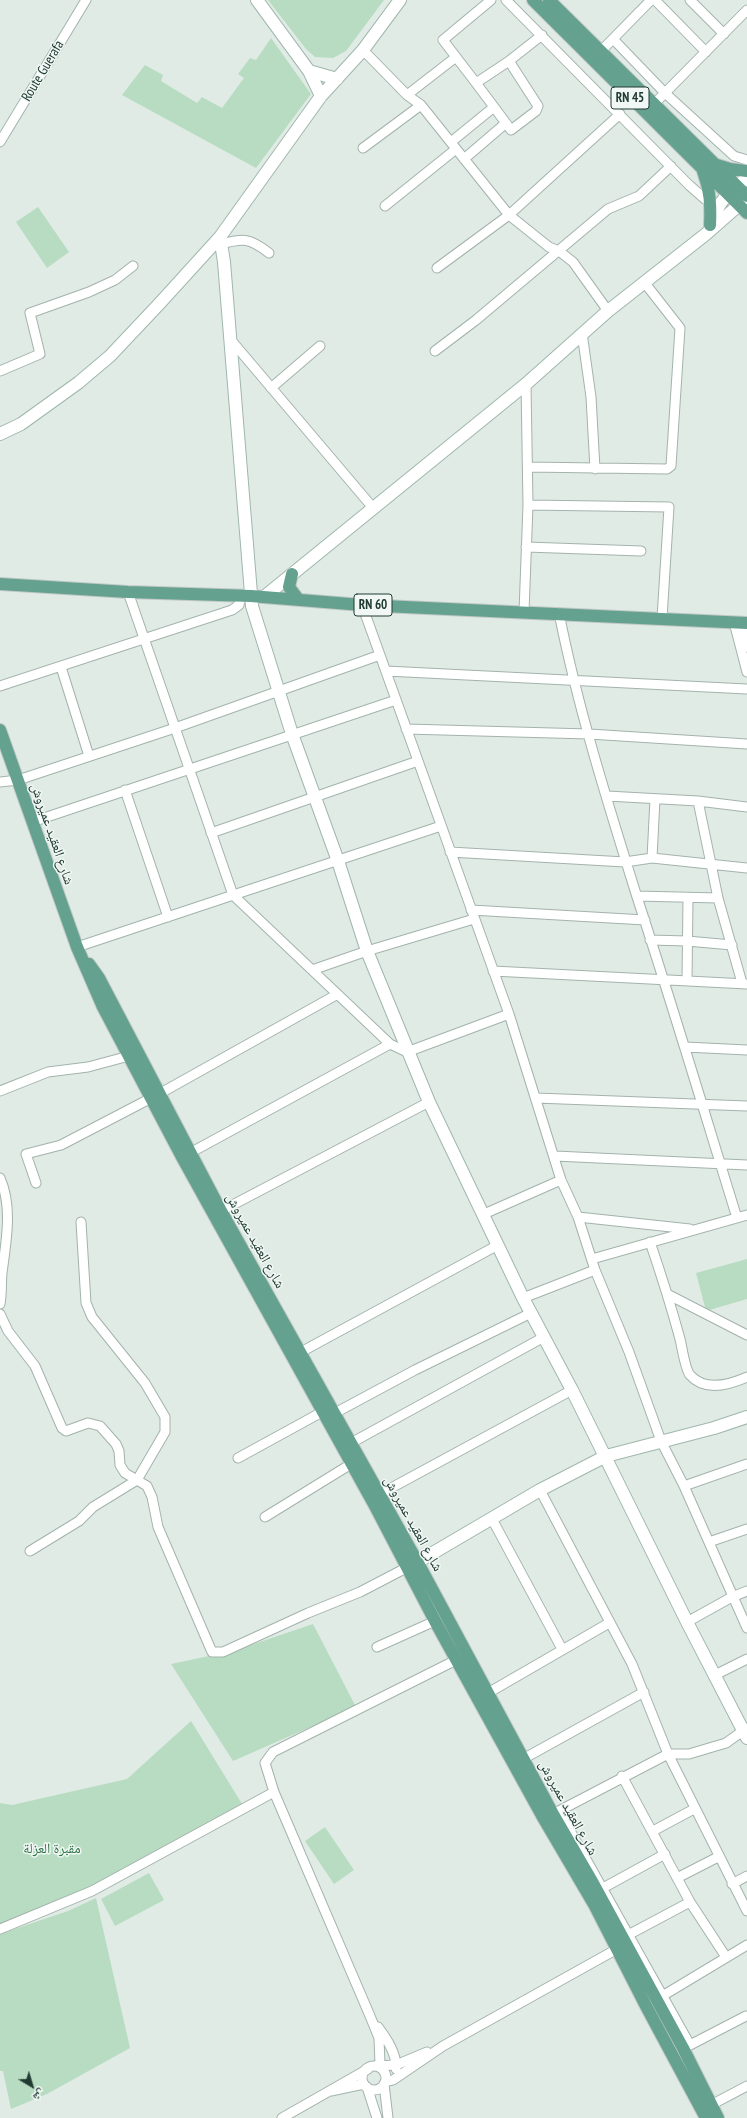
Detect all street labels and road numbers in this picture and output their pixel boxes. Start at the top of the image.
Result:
street label: Route Guerafa [18,37,68,105]
road number: RN 45 [611,87,649,109]
road number: RN 60 [354,594,392,616]
street label: شارع العقيد عميروش [27,781,77,887]
street label: شارع العقيد عميروش [222,1191,288,1291]
street label: شارع العقيد عميروش [380,1474,446,1574]
street label: شارع العقيد عميروش [535,1758,601,1858]

